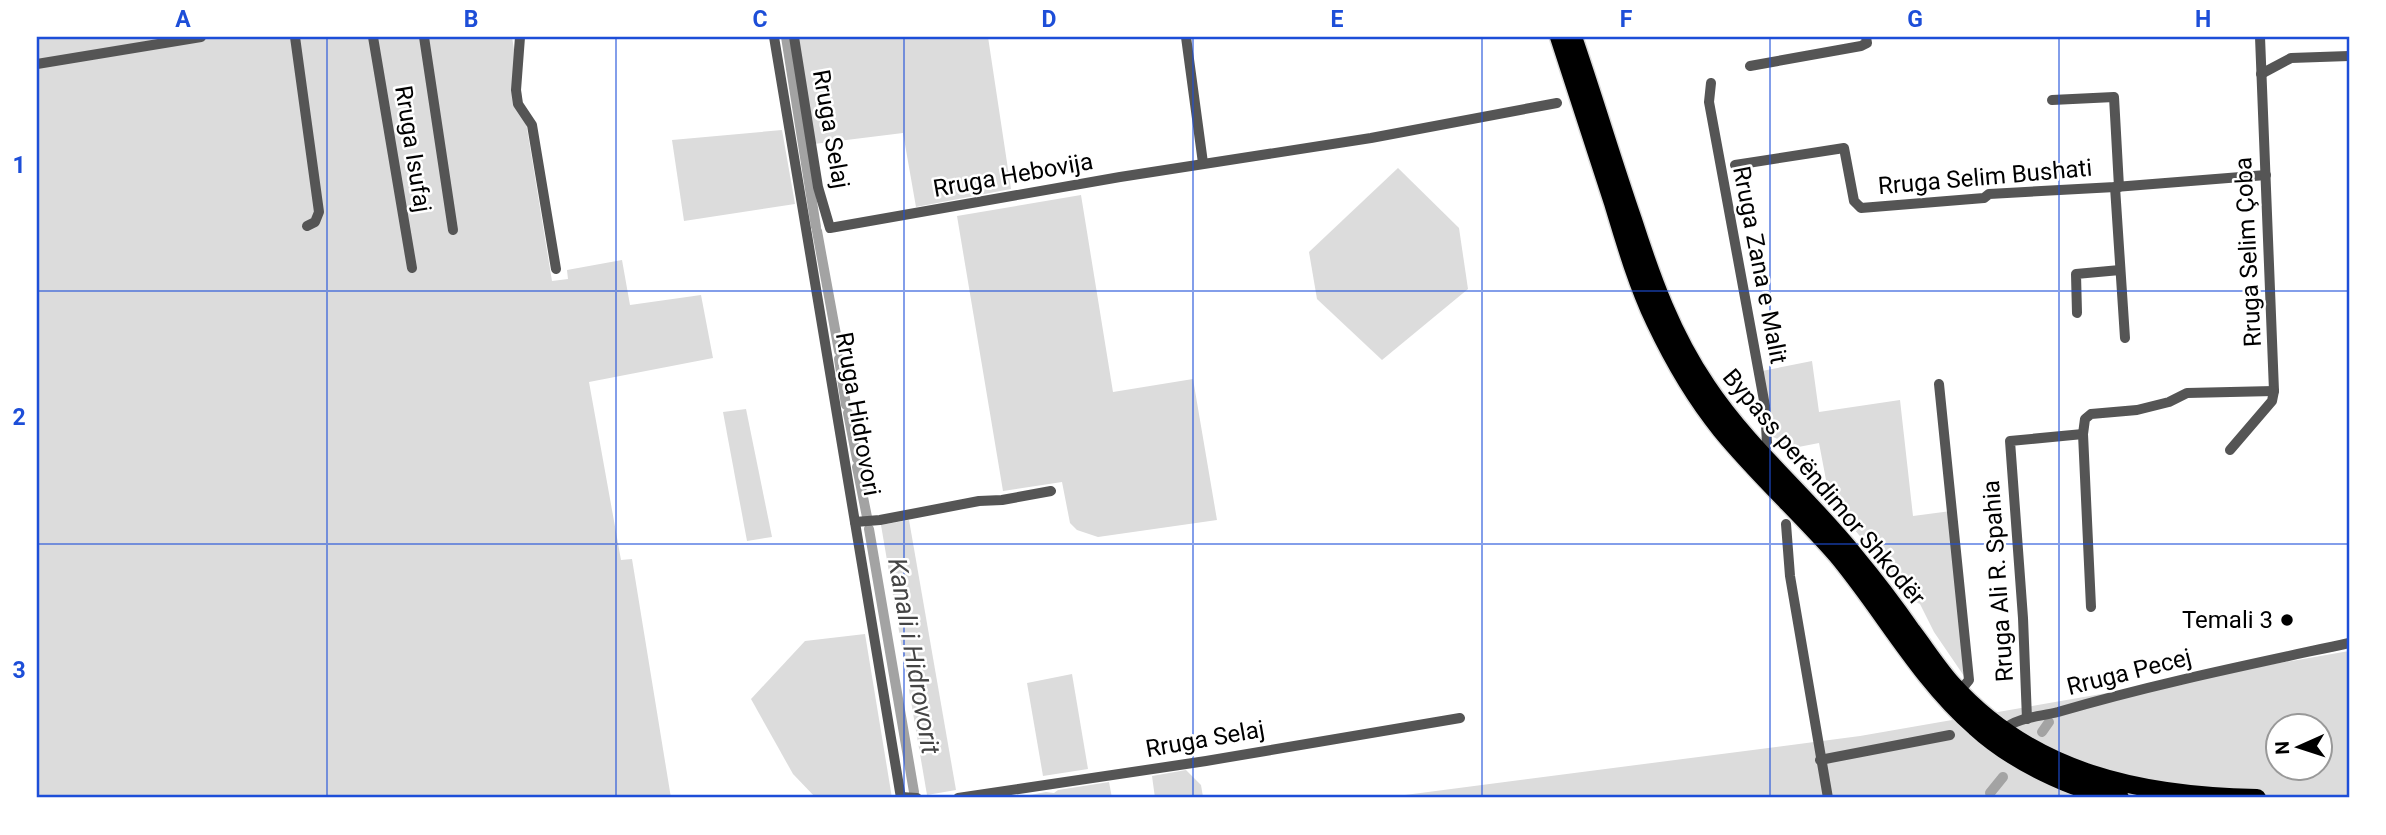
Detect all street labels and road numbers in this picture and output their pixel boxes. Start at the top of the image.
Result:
street label: Rruga Selaj [807,67,855,191]
street label: Rruga Isufaj [389,84,437,214]
street label: Rruga Hebovija [931,147,1095,203]
street label: Rruga Selim Bushati [1877,154,2093,200]
street label: Rruga Selim Çoba [2229,156,2267,348]
street label: Rruga Zana e Malit [1727,164,1793,366]
street label: Rruga Hidrovori [830,330,886,498]
street label: Bypass perëndimor Shkodër [1717,363,1931,611]
street label: Rruga Ali R. Spahia [1977,479,2019,683]
street label: Rruga Pecej [2064,643,2194,701]
street label: Rruga Selaj [1143,715,1267,763]

